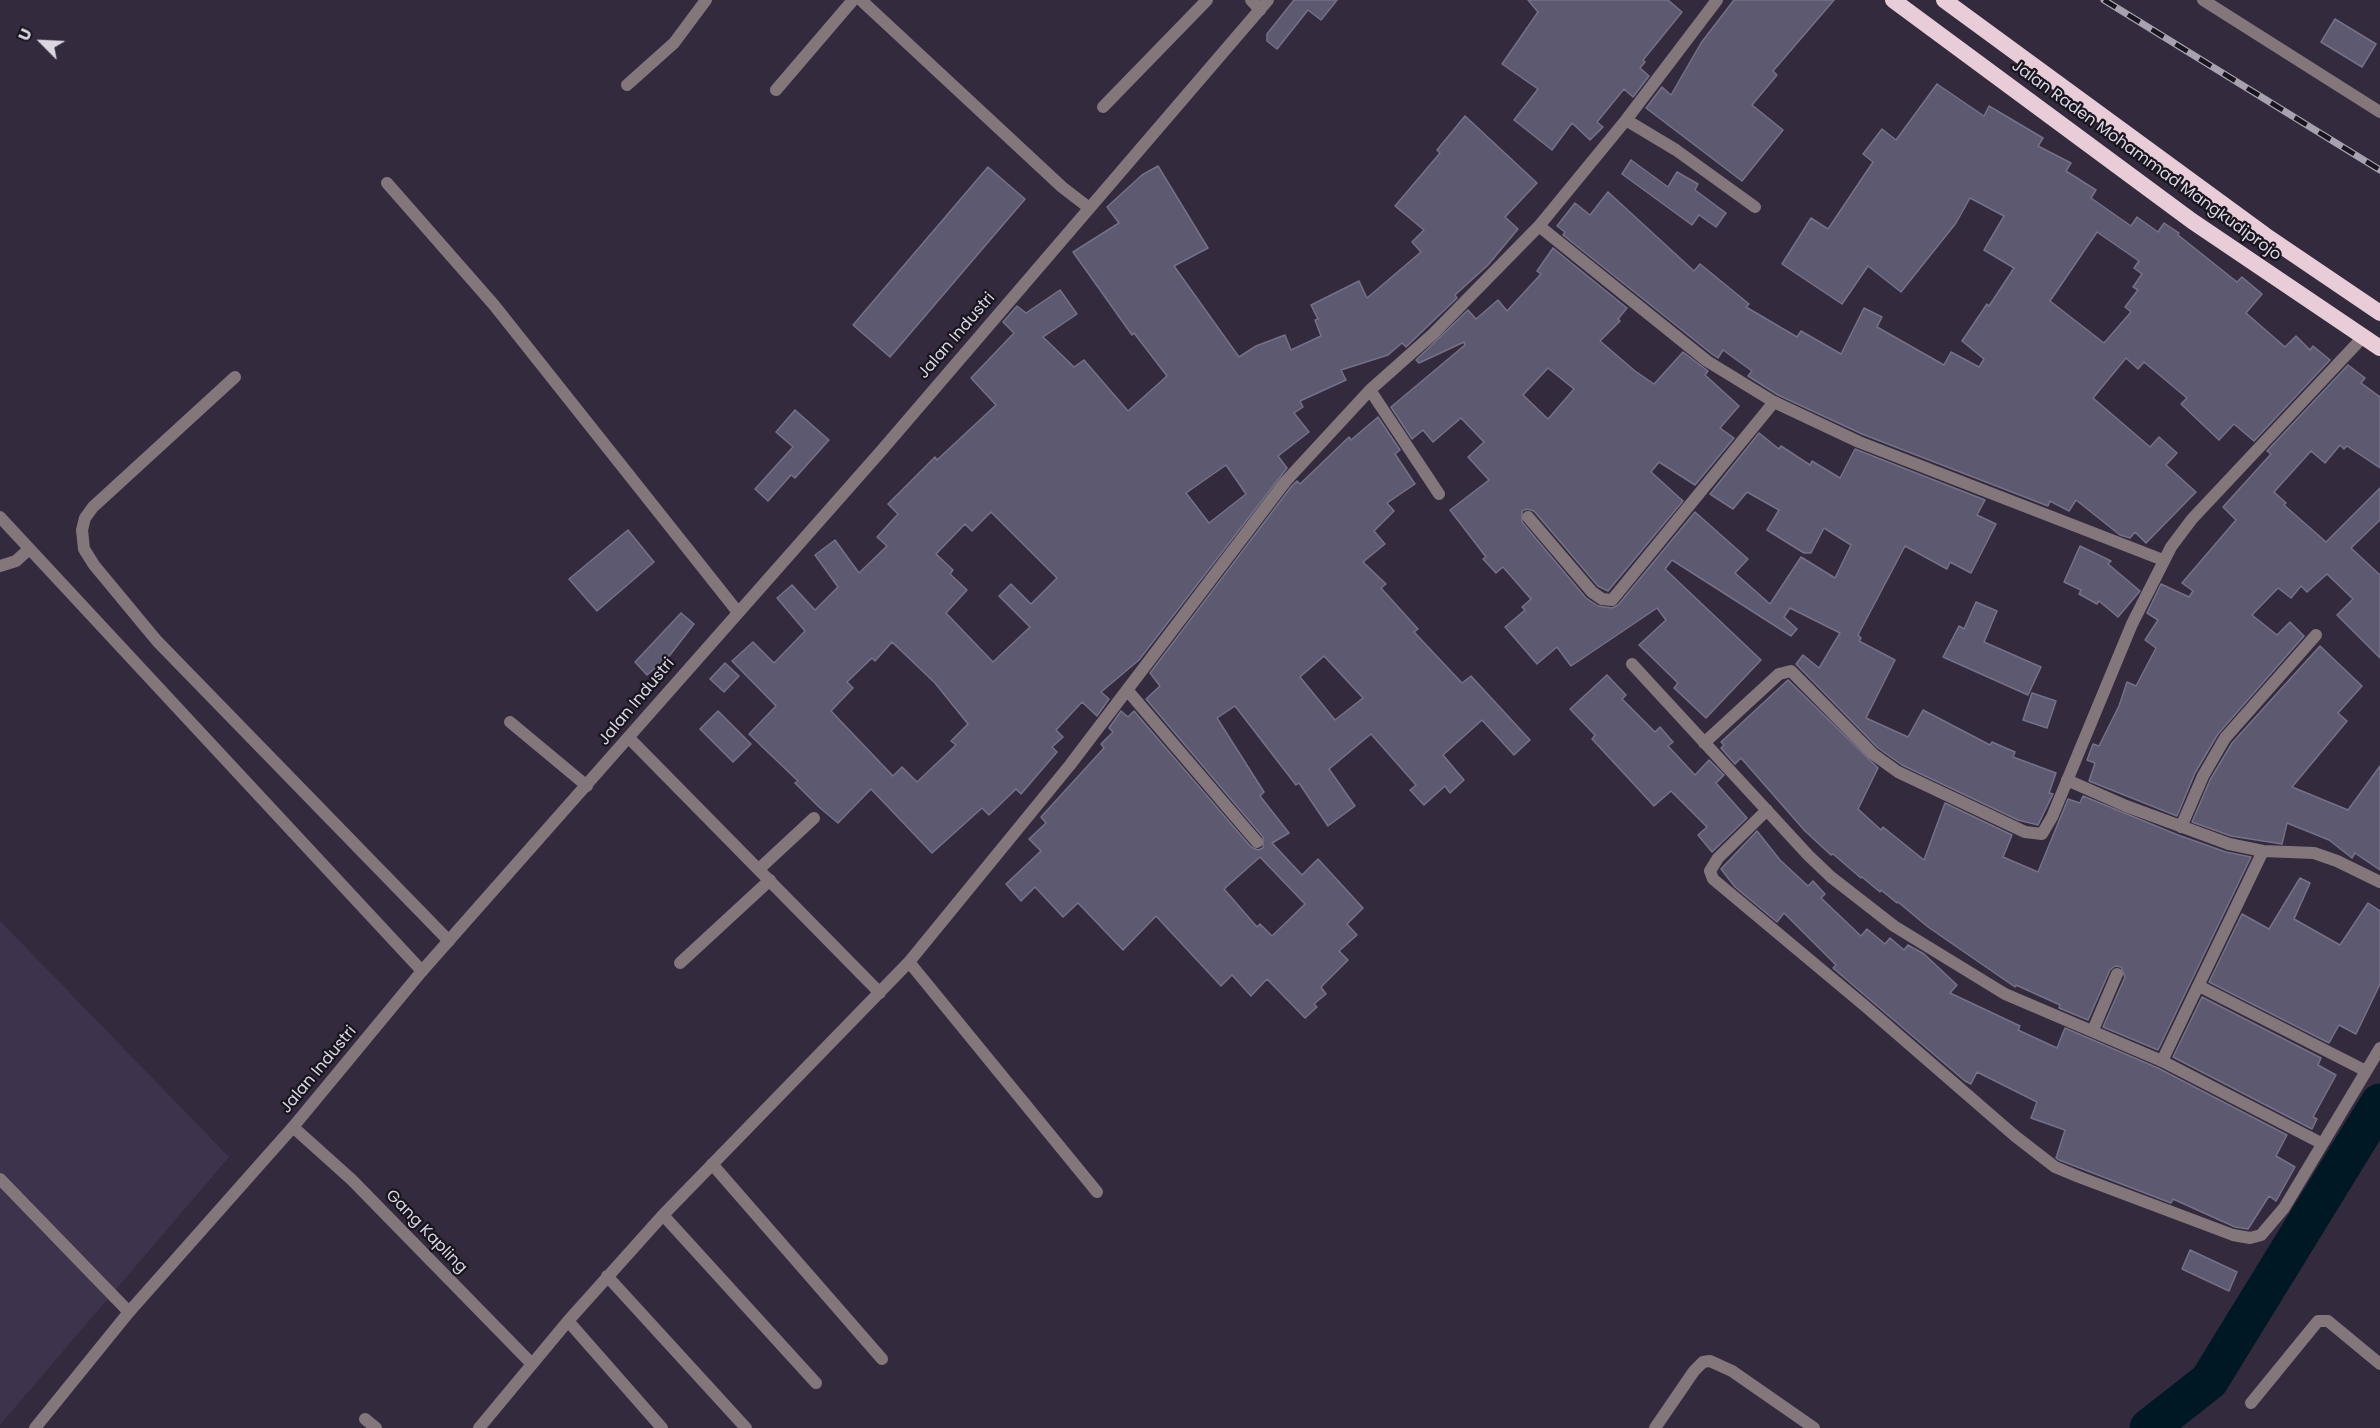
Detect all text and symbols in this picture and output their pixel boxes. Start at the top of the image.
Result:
north arrow [12,12,72,72]
text: U [12,25,38,44]
street label: Jalan Raden Mohammad Mangkudiprojo [2008,57,2284,265]
street label: Jalan Industri [914,289,1000,383]
street label: Jalan Industri [595,655,679,749]
street label: Jalan Industri [277,1023,361,1117]
street label: Gang Kapling [381,1186,471,1278]

